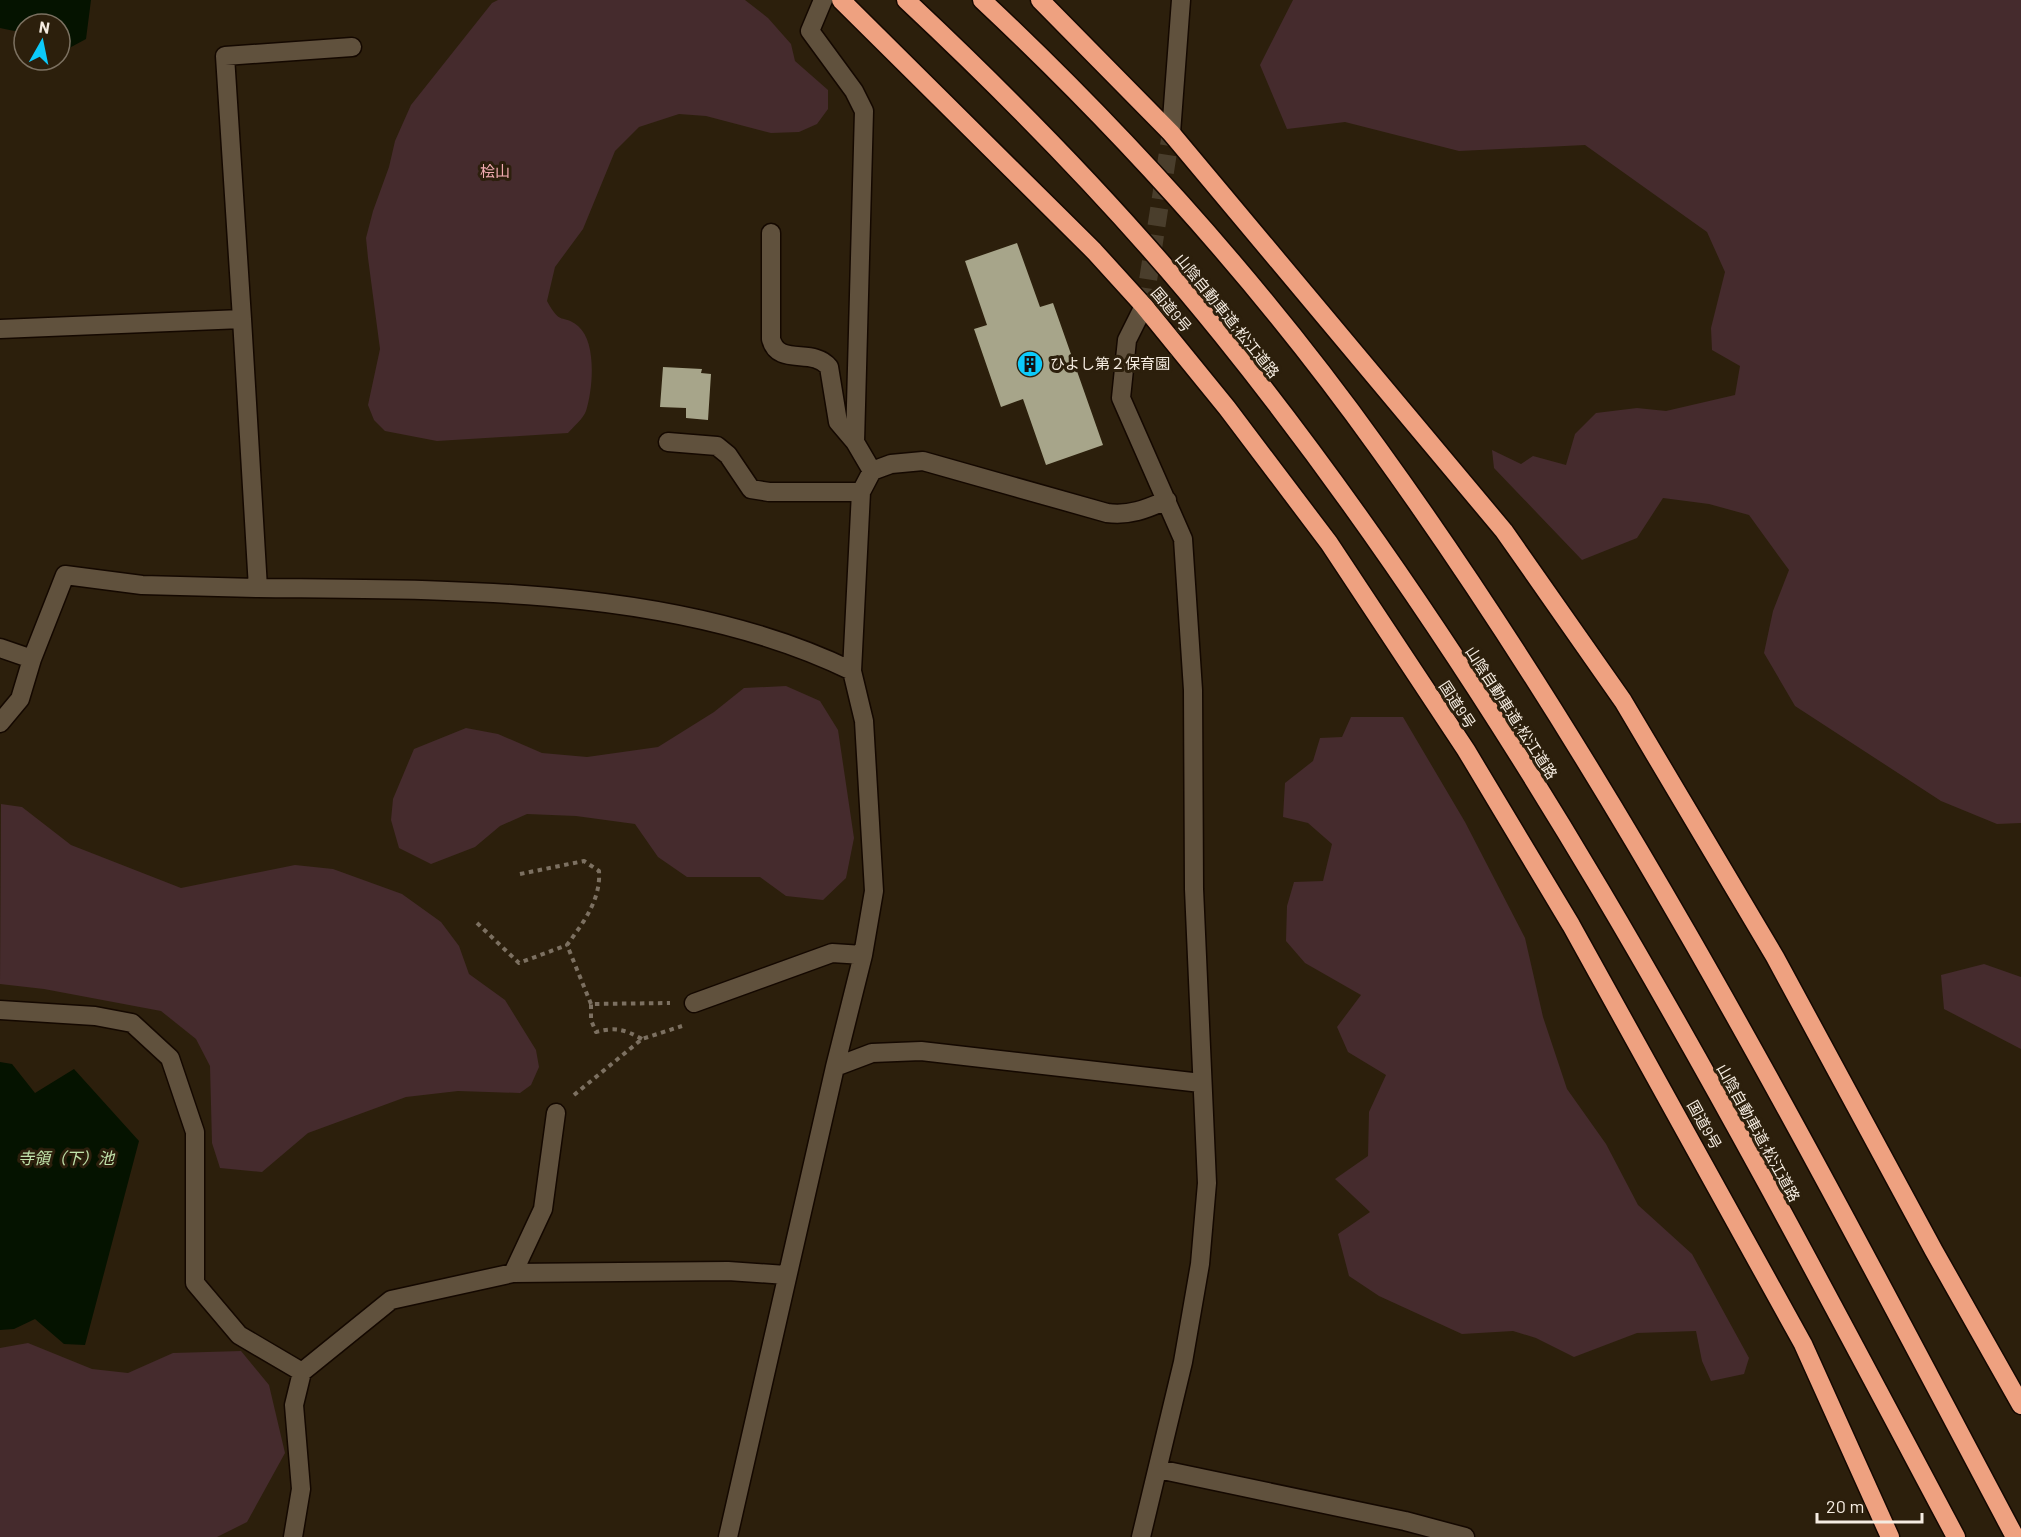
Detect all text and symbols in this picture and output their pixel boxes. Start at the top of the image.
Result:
north arrow [12,12,72,72]
text: N [38,16,51,37]
park label: 桧山 [480,162,510,180]
street label: 山陰自動車道;松江道路 [1172,250,1283,381]
street label: 国道9号 [1148,283,1196,335]
building icon: ひよし第２保育園 [1015,349,1045,379]
place label: ひよし第２保育園 [1050,354,1170,372]
street label: 山陰自動車道;松江道路 [1462,643,1562,782]
street label: 国道9号 [1436,677,1480,732]
street label: 山陰自動車道;松江道路 [1714,1061,1804,1205]
street label: 国道9号 [1684,1097,1726,1152]
water label: 寺領（下）池 [18,1148,116,1167]
scale bar [1817,1486,1922,1524]
text: 20 m [1826,1495,1864,1517]

